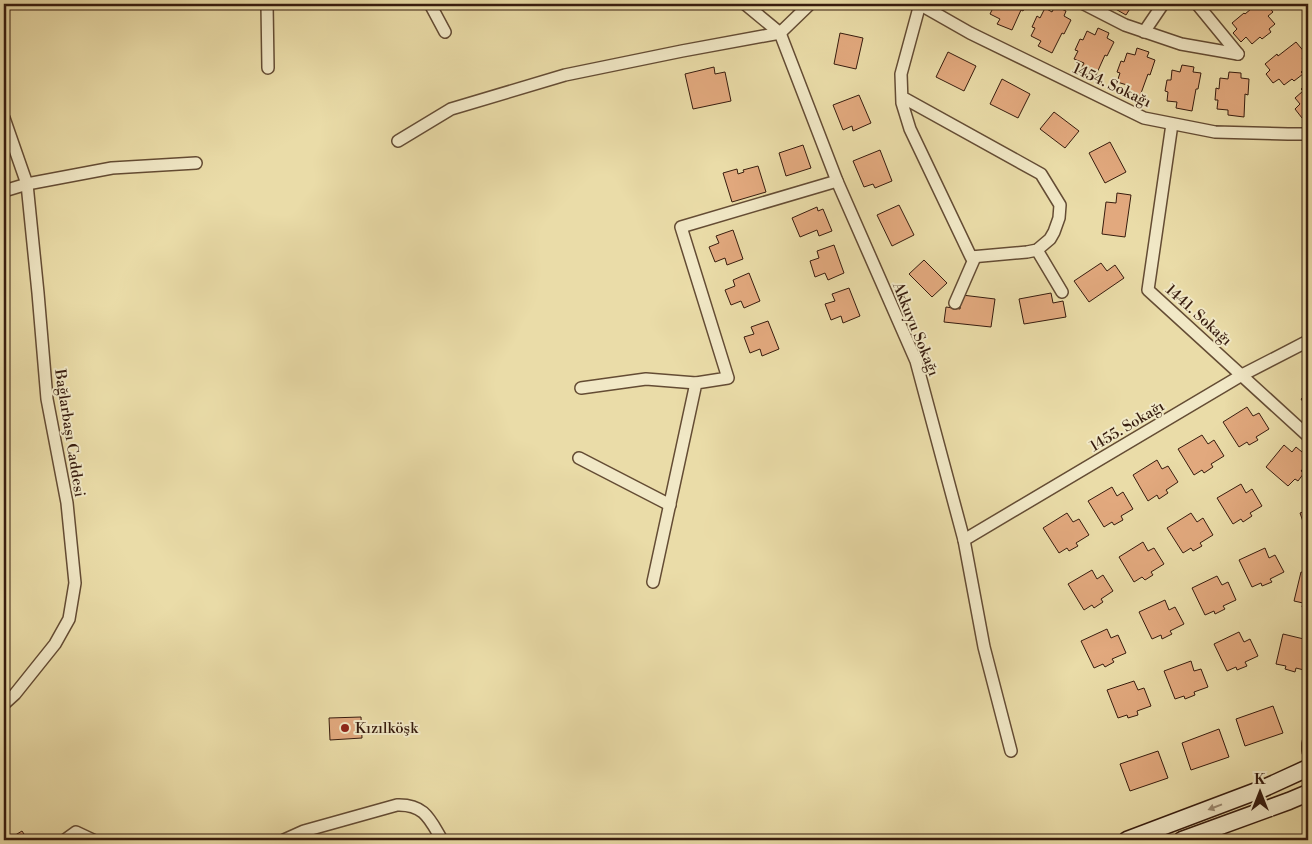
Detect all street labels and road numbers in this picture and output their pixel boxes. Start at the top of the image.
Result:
street label: 1454. Sokağı [1070,59,1154,112]
street label: Akkuyu Sokağı [888,279,943,379]
street label: 1441. Sokağı [1162,281,1236,350]
street label: Bağlarbaşı Caddesi [50,367,89,498]
street label: 1455. Sokağı [1087,397,1168,456]

